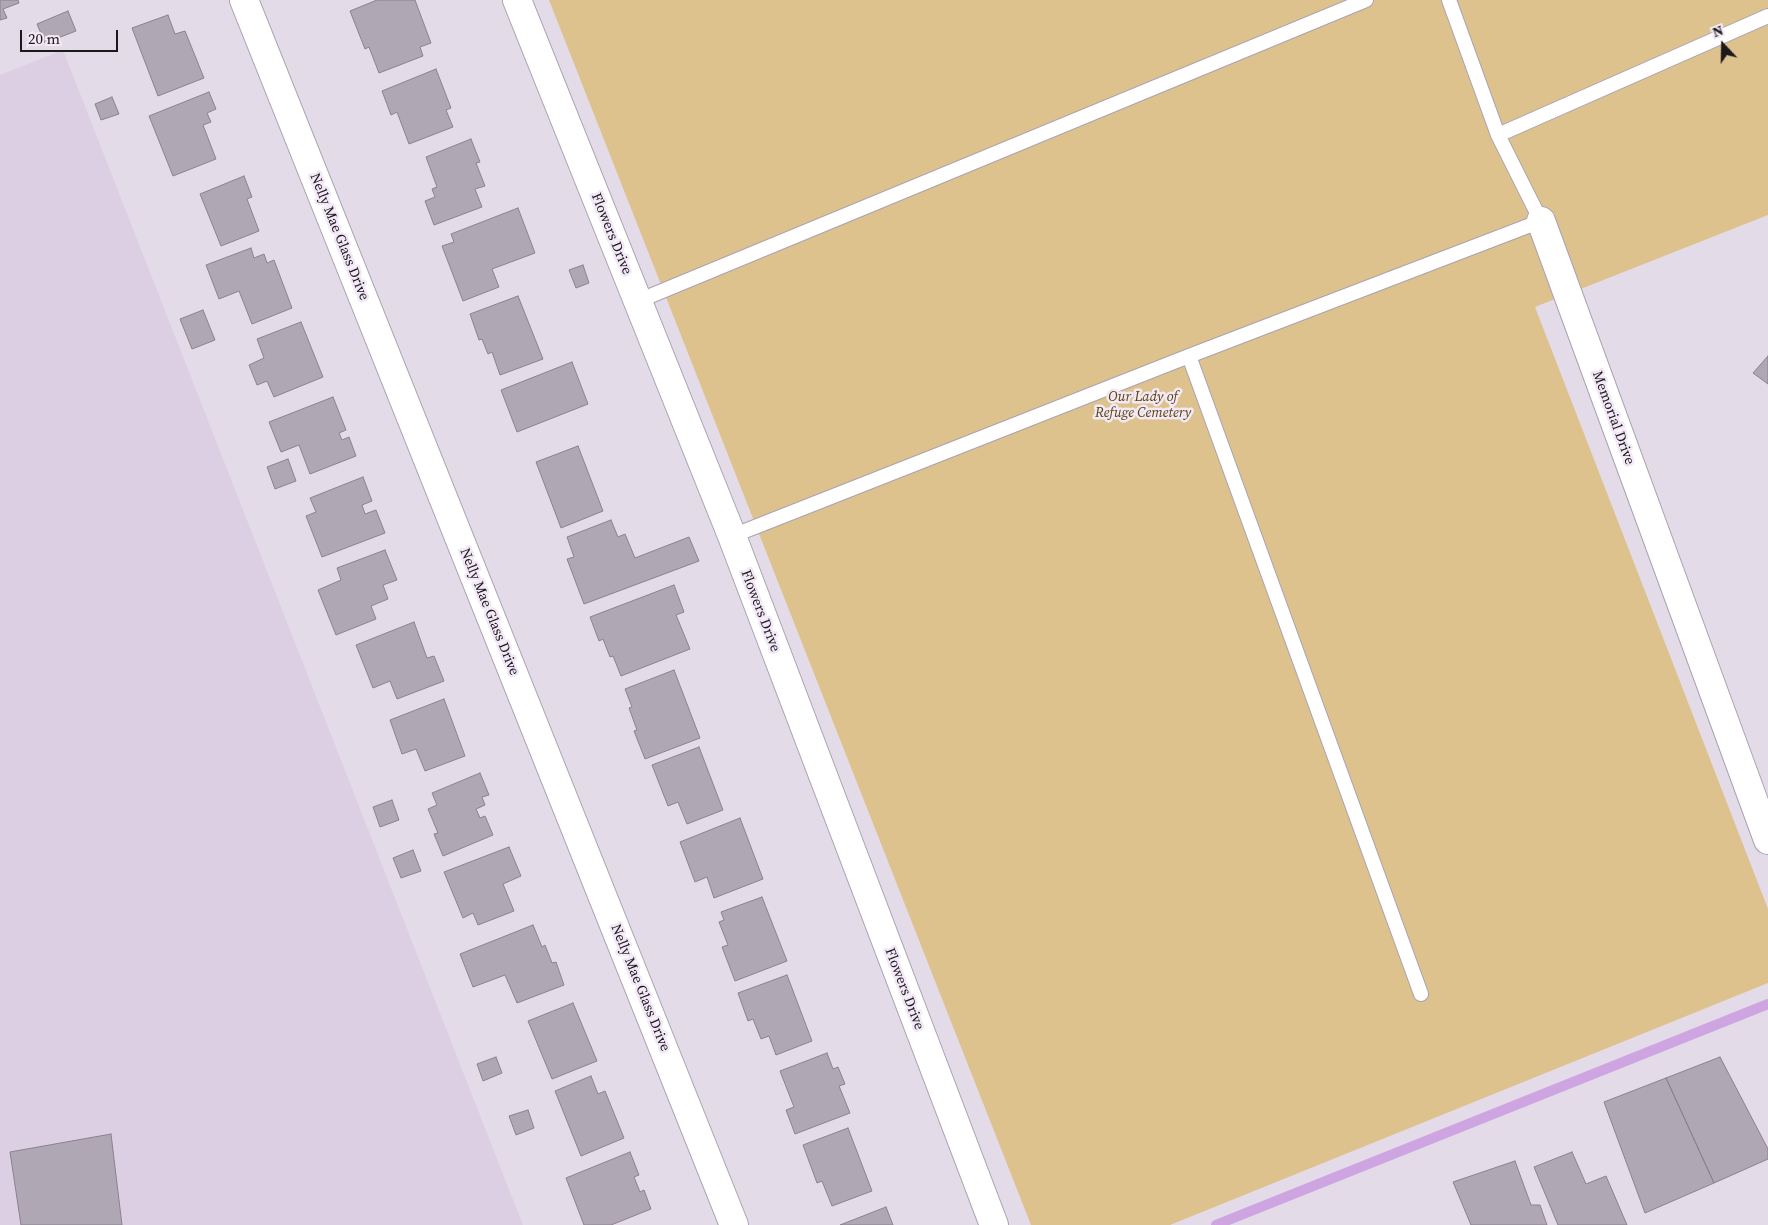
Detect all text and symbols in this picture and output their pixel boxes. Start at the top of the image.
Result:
scale bar [22,20,120,52]
north arrow [1698,20,1748,70]
text: N [1709,20,1726,42]
text: 20 m [28,28,60,49]
street label: Nelly Mae Glass Drive [306,171,372,303]
street label: Flowers Drive [587,191,635,277]
street label: Memorial Drive [1588,369,1638,467]
park label: Our Lady of Refuge Cemetery [1095,389,1191,422]
street label: Nelly Mae Glass Drive [456,546,522,678]
street label: Flowers Drive [737,568,783,654]
street label: Nelly Mae Glass Drive [607,922,673,1054]
street label: Flowers Drive [881,946,927,1032]

